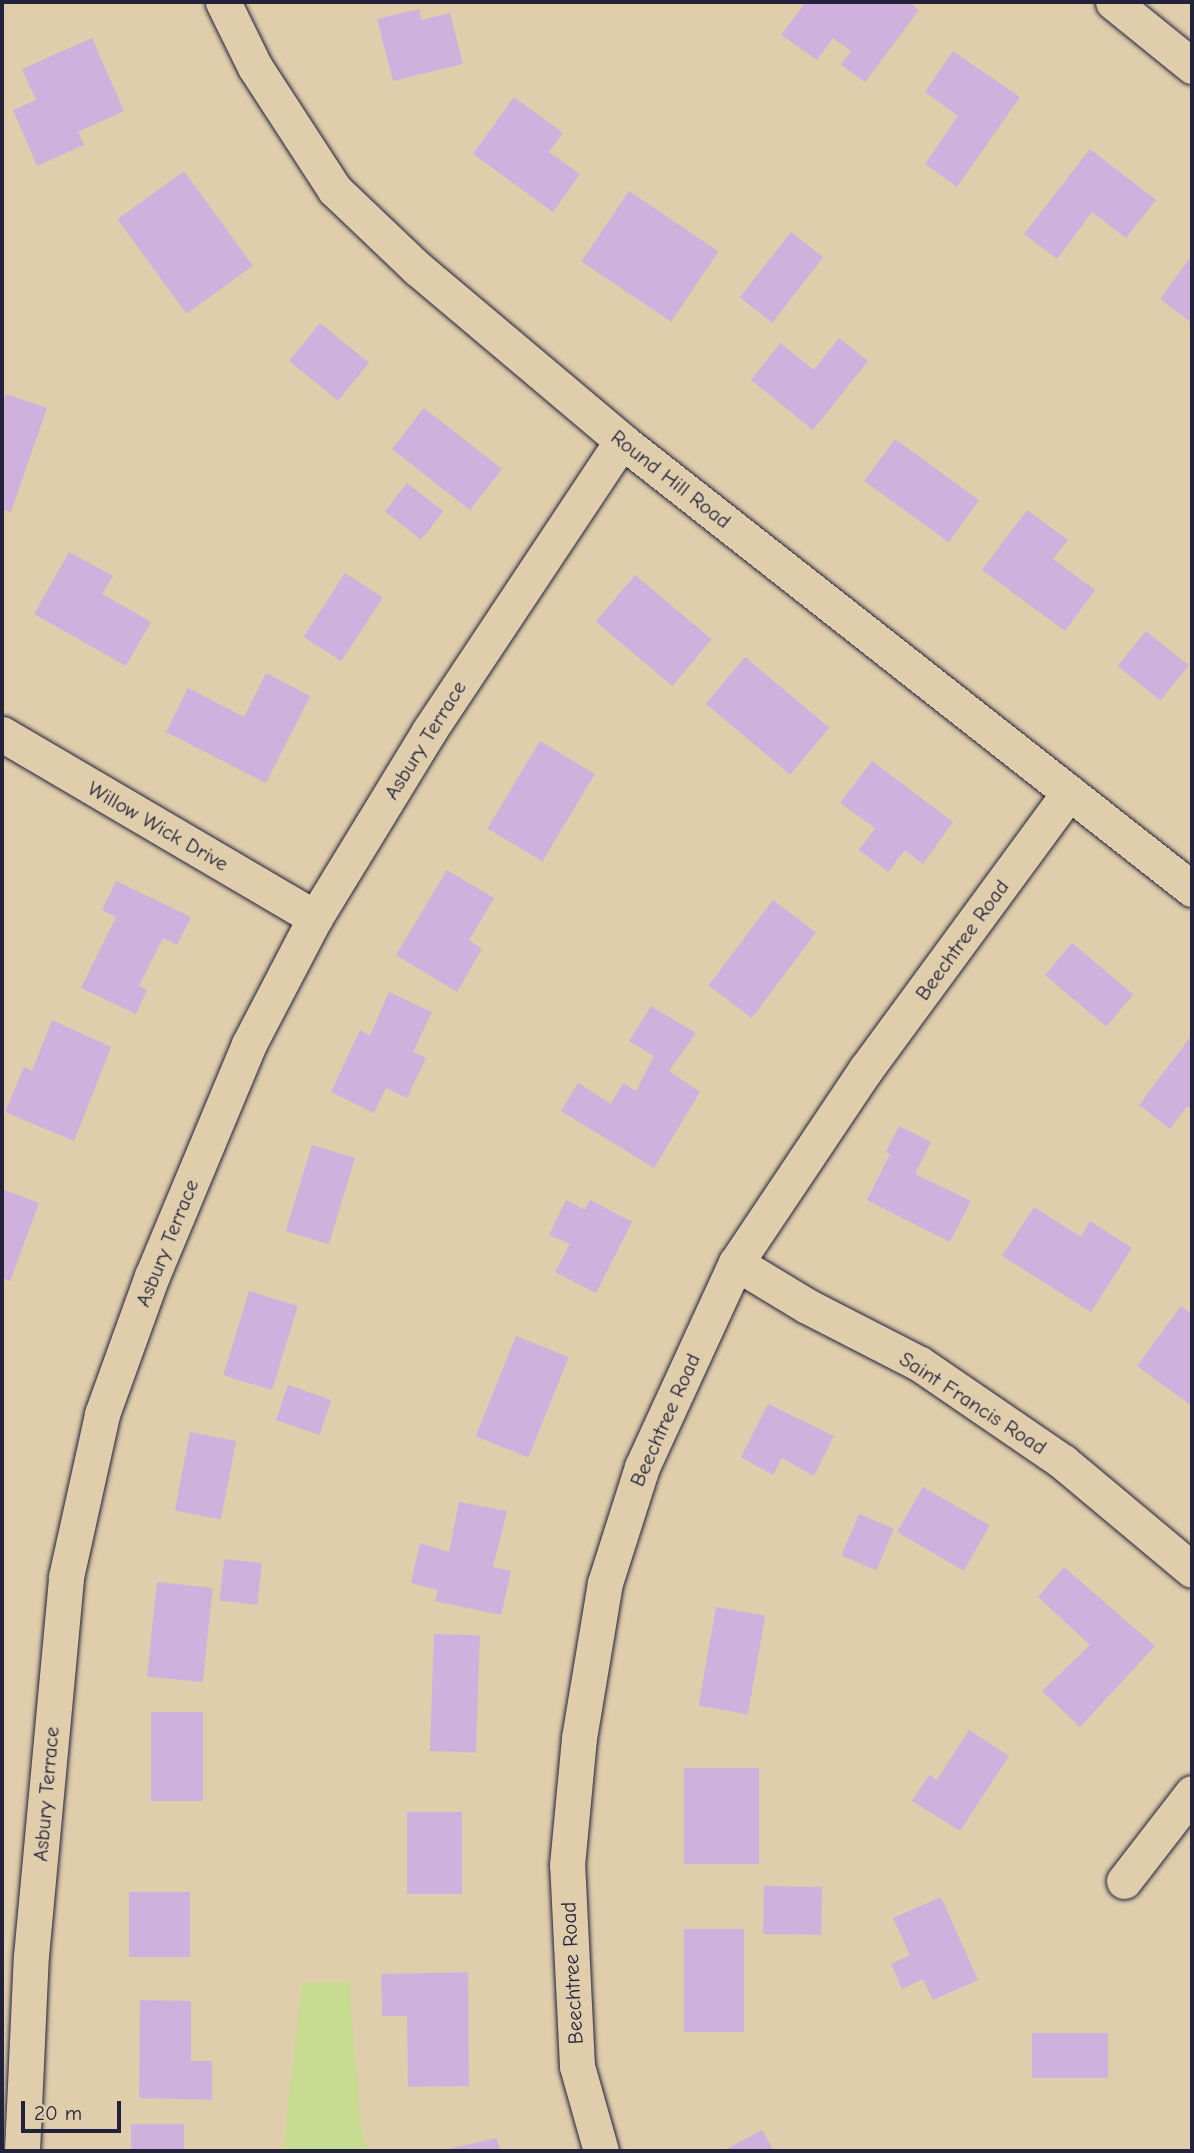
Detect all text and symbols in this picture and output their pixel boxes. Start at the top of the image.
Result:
street label: Round Hill Road [606,424,736,534]
street label: Asbury Terrace [378,676,472,804]
street label: Willow Wick Drive [83,776,233,876]
street label: Beechtree Road [910,875,1014,1005]
street label: Asbury Terrace [130,1176,204,1310]
street label: Saint Francis Road [895,1346,1051,1460]
street label: Beechtree Road [624,1350,706,1490]
street label: Asbury Terrace [28,1726,64,1862]
street label: Beechtree Road [556,1901,588,2045]
scale bar [24,2086,124,2130]
text: 20 m [34,2101,82,2125]

